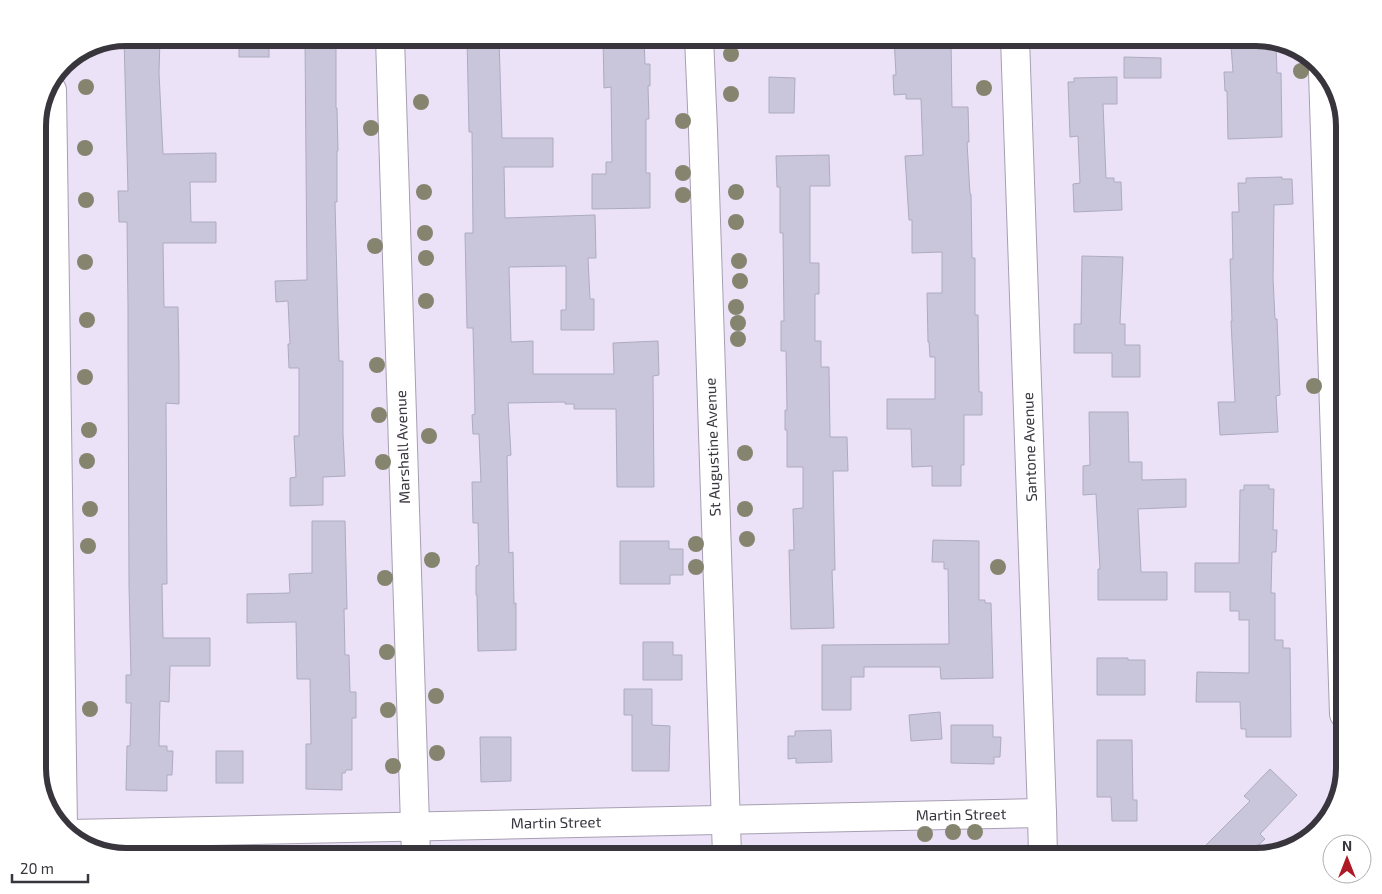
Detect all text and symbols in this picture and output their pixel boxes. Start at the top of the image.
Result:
street label: St Augustine Avenue [701,377,723,517]
street label: Marshall Avenue [391,390,413,504]
street label: Santone Avenue [1018,392,1040,502]
street label: Martin Street [916,804,1007,824]
street label: Martin Street [511,812,602,832]
north arrow [1322,834,1372,884]
text: N [1342,837,1352,854]
scale bar [12,852,89,884]
text: 20 m [20,859,54,877]

